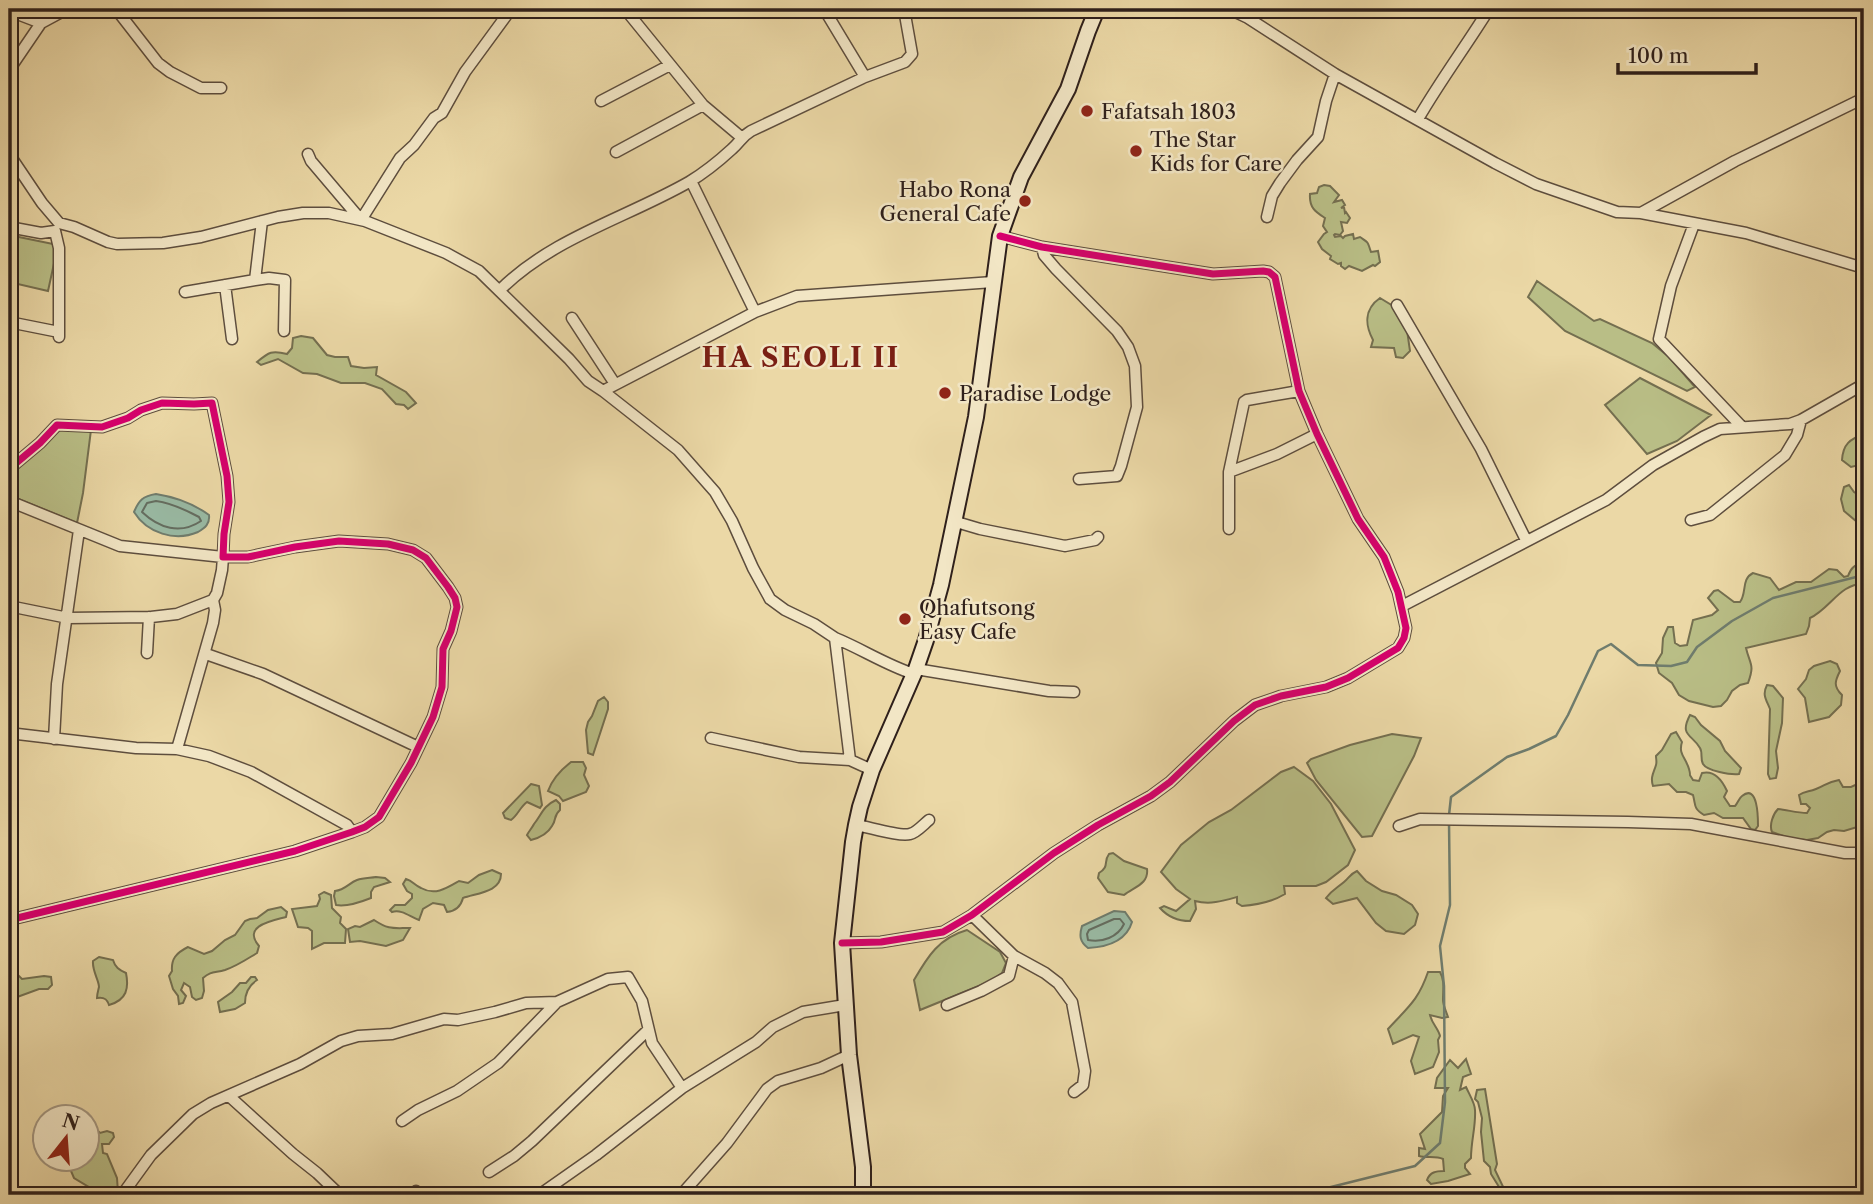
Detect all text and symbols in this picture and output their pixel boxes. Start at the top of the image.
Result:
scale bar [1618,32,1756,76]
text: 100 m [1628,43,1689,68]
place label: Fafatsah 1803 [1101,99,1236,124]
marker: Fafatsah 1803 [1079,103,1095,119]
place label: The Star Kids for Care [1150,127,1282,176]
marker: The Star Kids for Care [1128,143,1144,159]
place label: Habo Rona General Cafe [879,177,1012,226]
marker: Habo Rona General Cafe [1017,193,1033,209]
district label: HA SEOLI II [702,340,900,374]
place label: Paradise Lodge [959,381,1111,406]
marker: Paradise Lodge [937,385,953,401]
place label: Qhafutsong Easy Cafe [919,595,1036,644]
marker: Qhafutsong Easy Cafe [897,611,913,627]
north arrow [32,1102,102,1172]
text: N [60,1109,82,1136]

